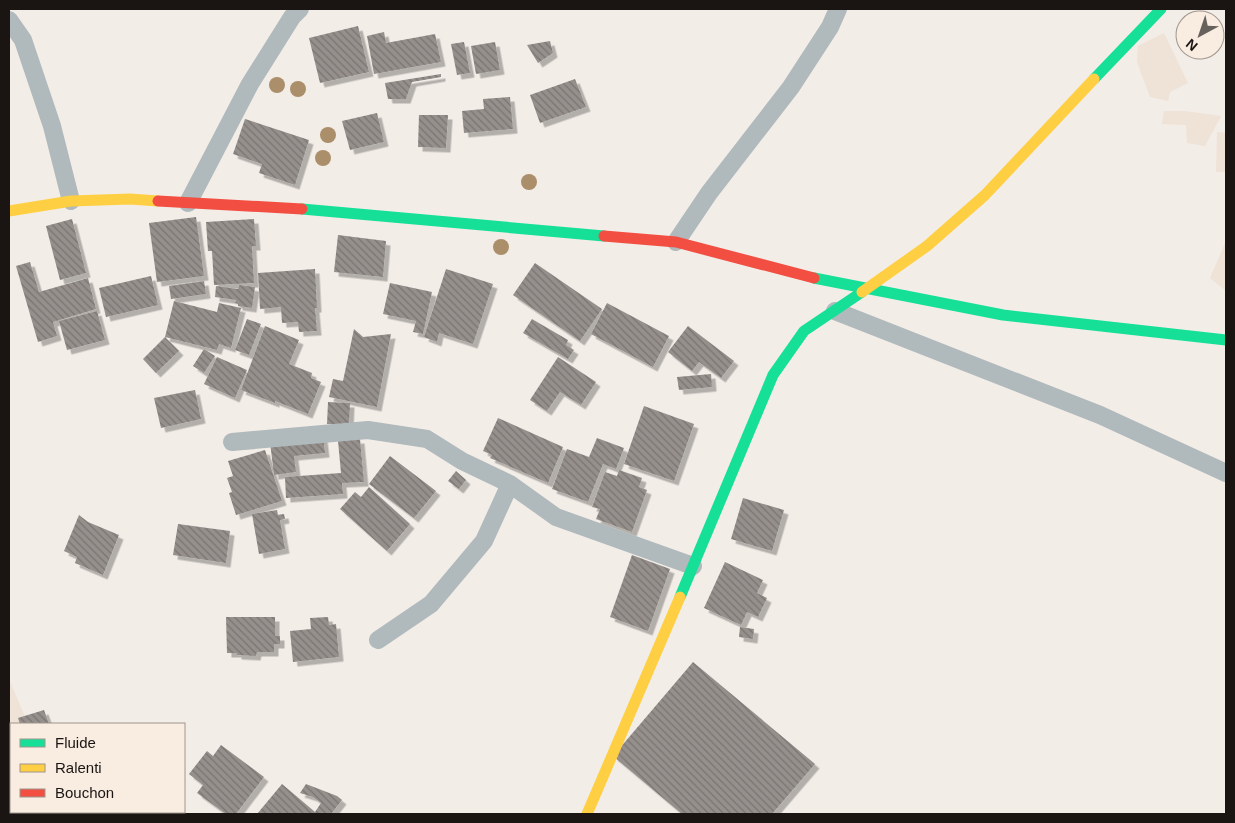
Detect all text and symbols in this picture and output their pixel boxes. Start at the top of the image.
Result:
north arrow [1175,10,1225,60]
text: N [1183,36,1201,54]
legend [10,723,185,813]
text: Fluide [55,734,96,751]
text: Ralenti [55,759,102,776]
text: Bouchon [55,784,114,801]

